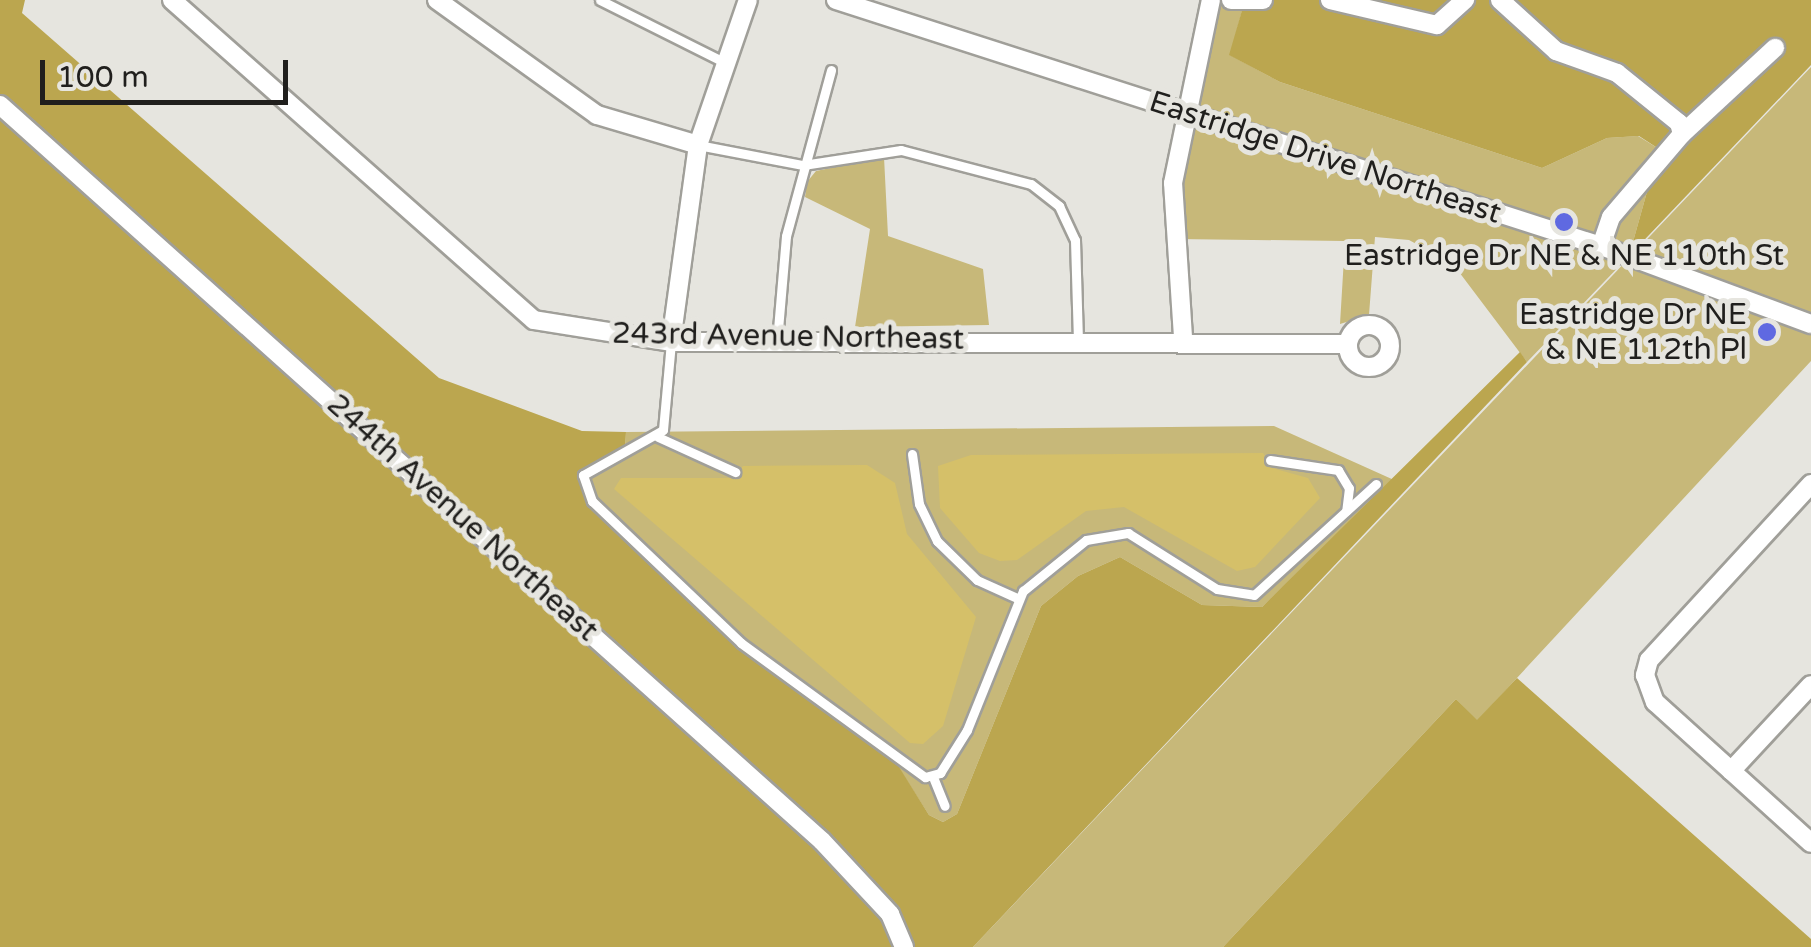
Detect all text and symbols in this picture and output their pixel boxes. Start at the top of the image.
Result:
scale bar [45,40,292,102]
text: 100 m [57,59,149,96]
street label: Eastridge Drive Northeast [1145,84,1505,232]
marker: Eastridge Dr NE & NE 110th St [1553,211,1575,233]
place label: Eastridge Dr NE & NE 110th St [1344,238,1784,274]
place label: Eastridge Dr NE & NE 112th Pl [1519,297,1747,368]
street label: 243rd Avenue Northeast [612,316,964,358]
marker: Eastridge Dr NE & NE 112th Pl [1756,321,1778,343]
street label: 244th Avenue Northeast [319,387,605,649]

